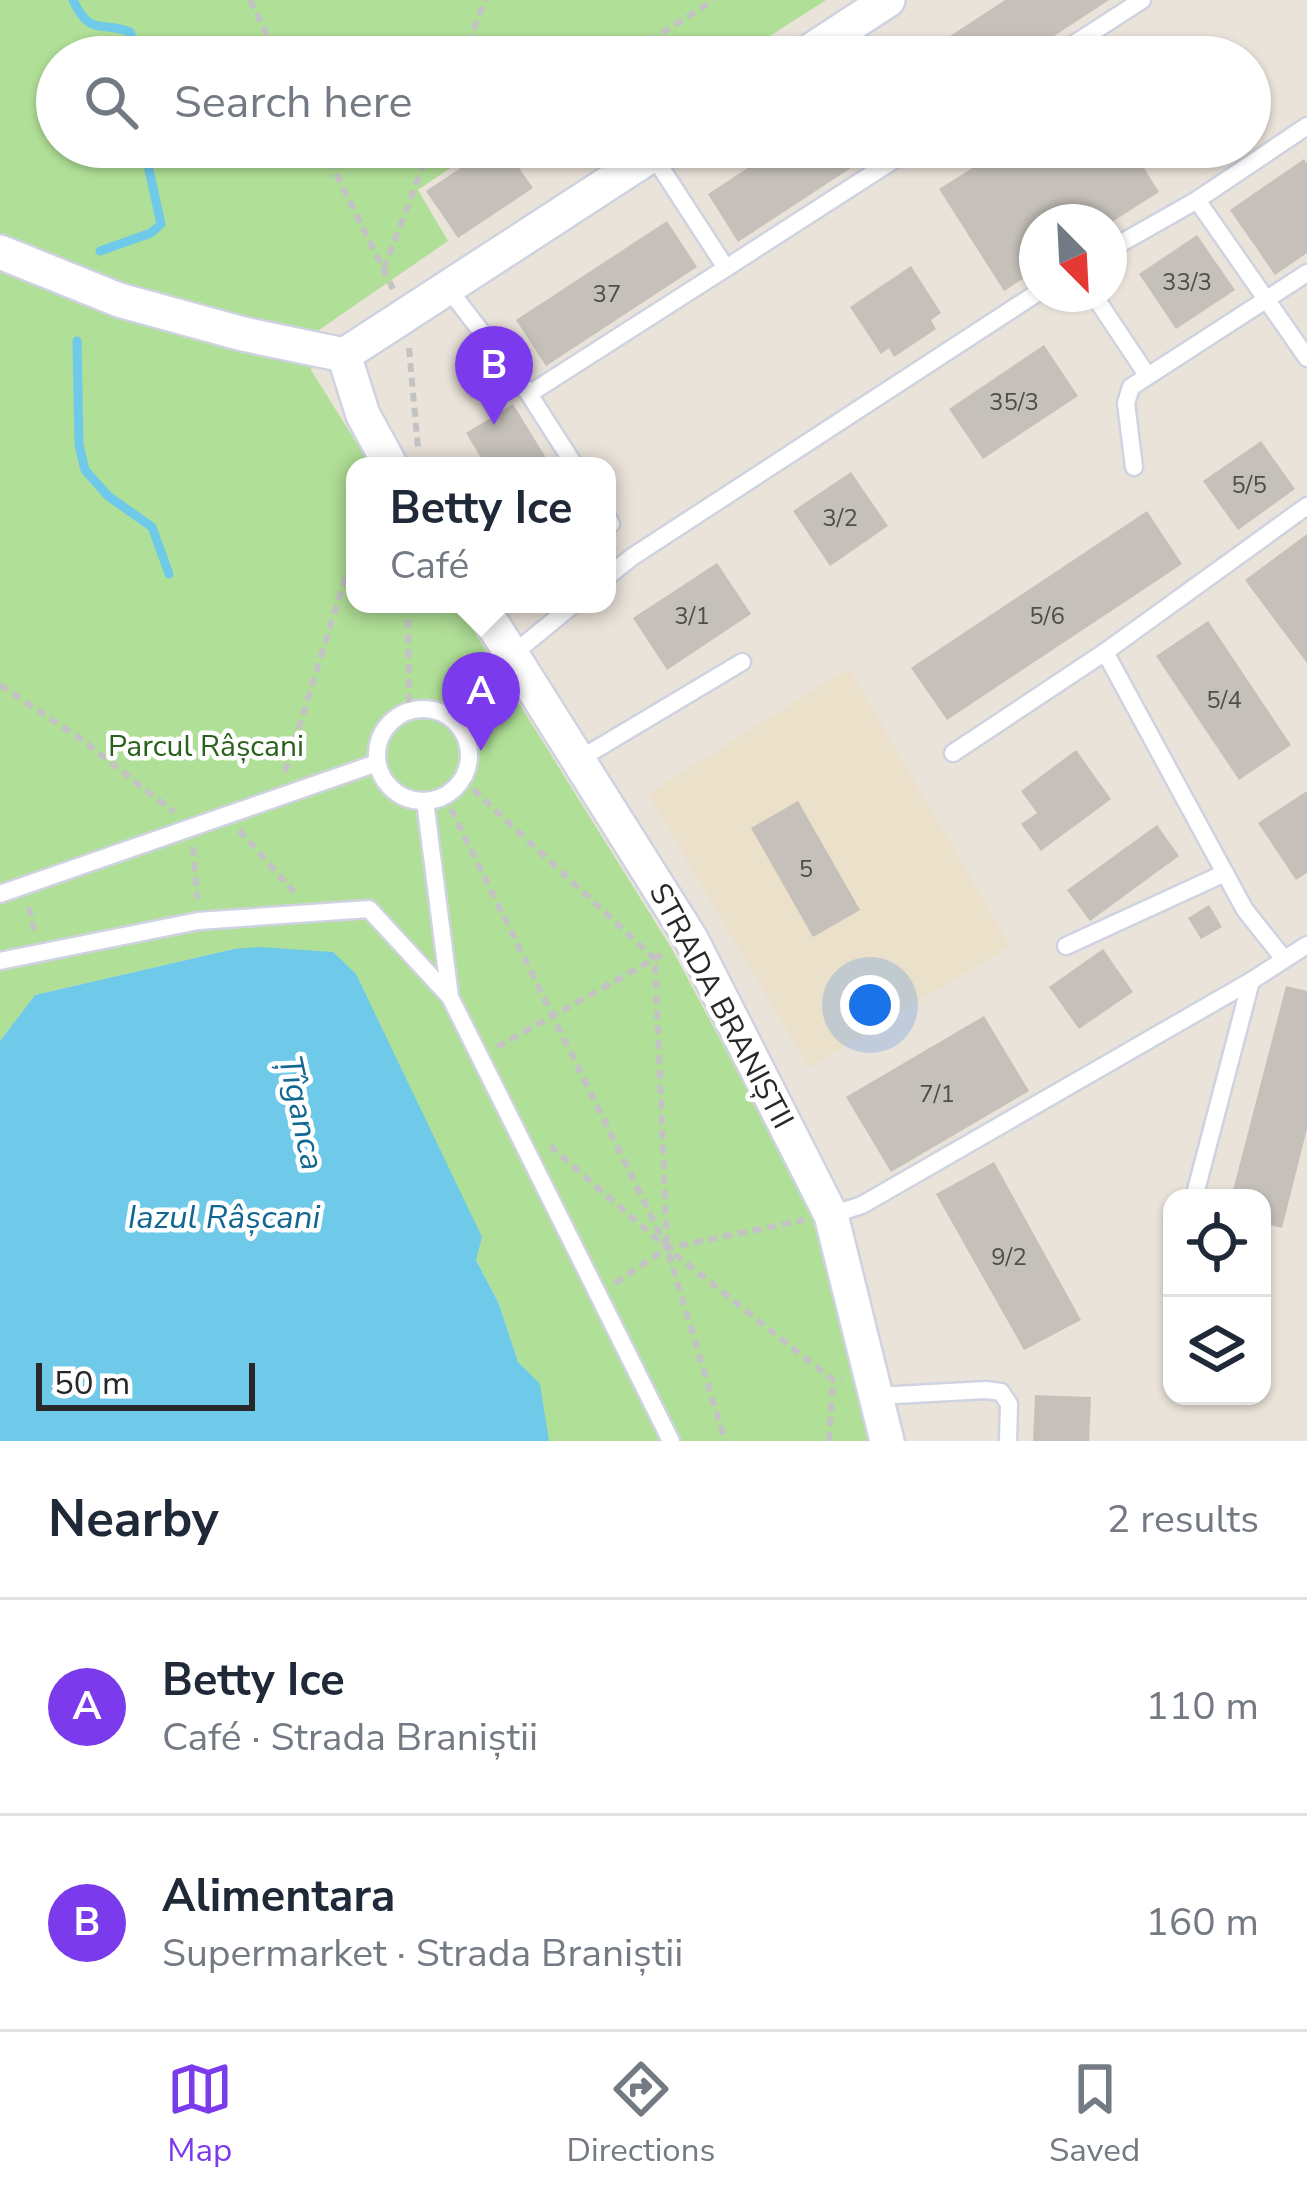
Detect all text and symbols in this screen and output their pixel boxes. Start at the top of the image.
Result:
search box [36,36,1271,168]
icon: search [78,69,144,135]
text: Search here [174,72,413,133]
north arrow [1019,204,1127,312]
house number: 33/3 [1162,266,1212,298]
house number: 37 [593,278,621,310]
pin: B [455,326,533,425]
house number: 35/3 [989,386,1039,418]
popup [346,457,616,613]
house number: 5/5 [1231,469,1267,501]
text: Betty Ice [390,478,572,539]
house number: 3/2 [822,502,858,534]
text: Café [390,539,469,592]
house number: 3/1 [674,600,710,632]
house number: 5/6 [1029,600,1065,632]
pin: A [442,652,520,751]
house number: 5/4 [1206,684,1242,716]
park label: Parcul Râșcani [108,726,304,767]
house number: 5 [799,853,813,885]
street label: STRADA BRANIȘTII [639,876,803,1136]
your location [840,975,900,1035]
water label: Țîganca [267,1052,335,1174]
house number: 7/1 [919,1078,955,1110]
map controls [1163,1189,1271,1405]
button: locate [1163,1189,1271,1297]
water label: Iazul Râșcani [128,1195,321,1240]
house number: 9/2 [991,1241,1027,1273]
button: layers [1163,1297,1271,1405]
scale bar [36,1357,255,1410]
text: 50 m [54,1361,130,1406]
text: Nearby [48,1484,219,1554]
text: 2 results [1107,1493,1259,1546]
text: Betty Ice [162,1650,345,1711]
text: A [72,1680,102,1733]
text: 110 m [1145,1680,1259,1733]
text: Café · Strada Braniștii [162,1711,538,1764]
text: Alimentara [162,1866,395,1927]
text: B [74,1896,100,1949]
text: 160 m [1145,1896,1259,1949]
text: Supermarket · Strada Braniștii [162,1927,683,1980]
tab: Map [167,2056,233,2173]
tab: Directions [567,2056,715,2173]
tab: Saved [1049,2056,1140,2173]

